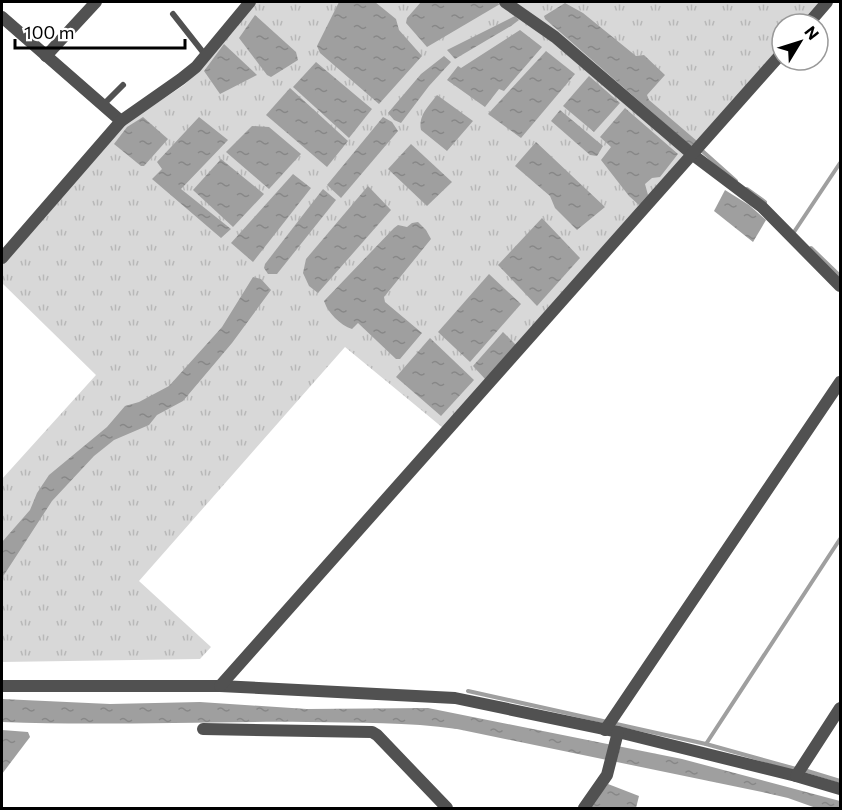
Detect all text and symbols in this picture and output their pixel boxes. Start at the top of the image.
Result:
scale bar [15,12,184,50]
north arrow [770,12,830,72]
text: 100 m [24,21,74,43]
text: N [801,22,823,43]

